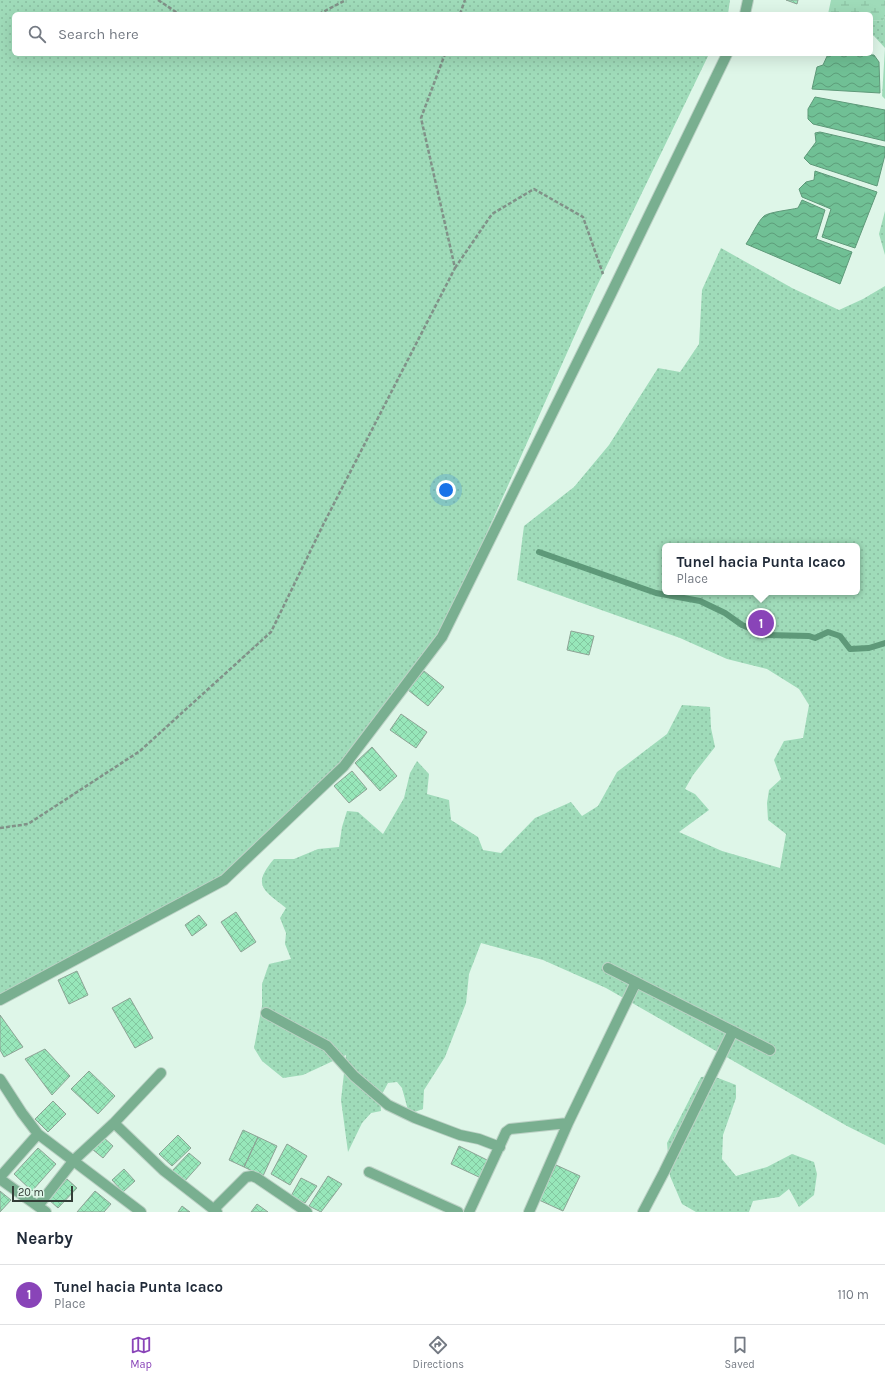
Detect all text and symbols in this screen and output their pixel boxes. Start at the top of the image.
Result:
search box [12,12,873,56]
icon: search [26,23,48,45]
text: Search here [58,25,139,43]
your location [436,480,456,500]
popup [662,543,860,595]
text: Tunel hacia Punta Icaco [676,553,846,571]
text: Place [676,571,708,586]
pin: 1 [748,608,774,638]
scale bar [12,1184,73,1203]
text: 20 m [18,1186,44,1199]
text: Nearby [16,1228,73,1248]
text: Tunel hacia Punta Icaco [54,1278,223,1296]
text: 1 [27,1287,31,1302]
text: 110 m [837,1287,869,1302]
text: Place [54,1296,85,1311]
tab: Map [130,1334,152,1371]
tab: Directions [412,1334,464,1371]
tab: Saved [724,1334,755,1371]

